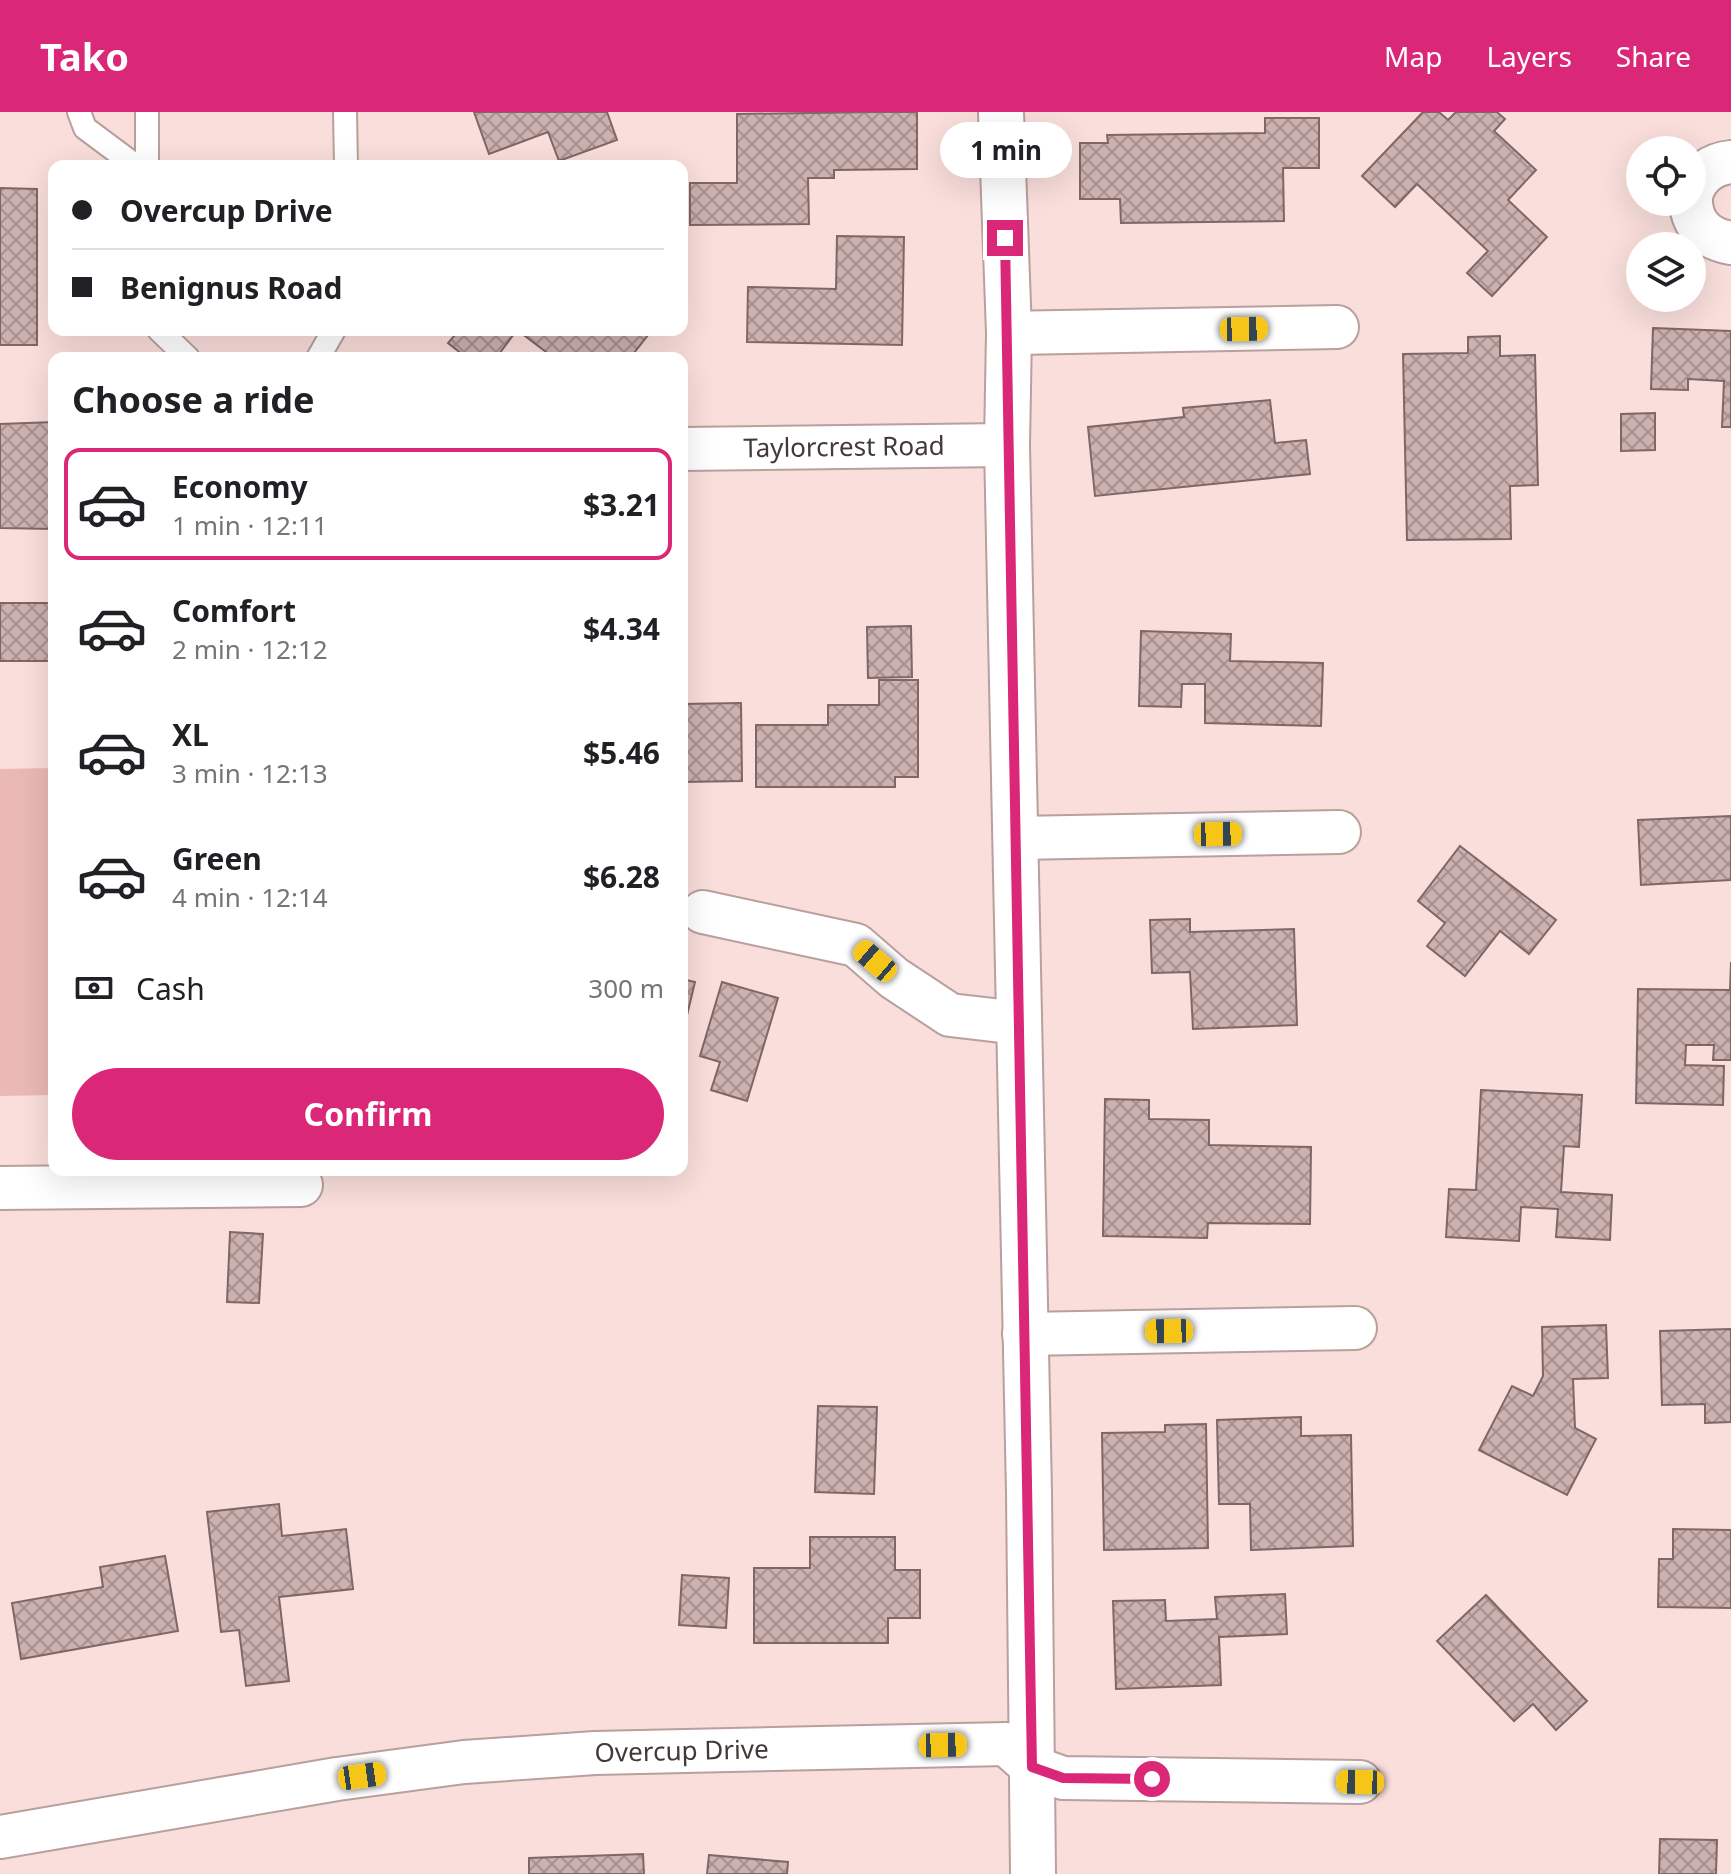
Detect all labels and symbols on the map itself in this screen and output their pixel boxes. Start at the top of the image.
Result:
callout: 1 min [939,122,1071,178]
route end [987,220,1023,256]
car [1220,317,1268,341]
street label: Taylorcrest Road [743,427,945,465]
car [1194,822,1242,846]
car [849,936,901,986]
car [1145,1319,1193,1343]
street label: Overcup Drive [594,1730,769,1770]
car [919,1733,967,1757]
car [337,1761,387,1791]
route start [1134,1761,1170,1797]
car [1336,1770,1384,1794]

